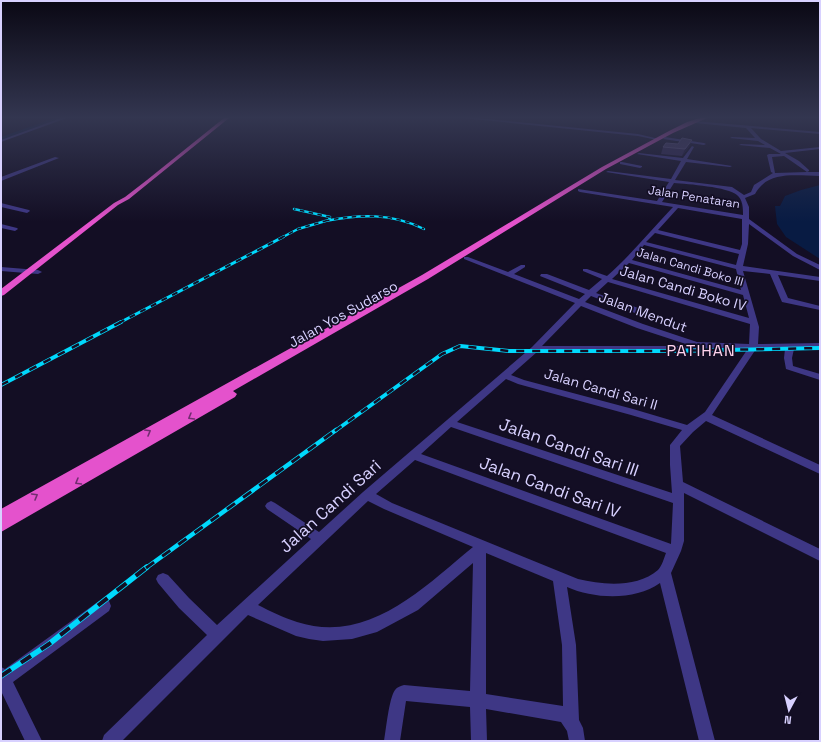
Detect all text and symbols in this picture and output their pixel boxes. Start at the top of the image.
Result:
street label: Jalan Penataran [647,182,741,212]
street label: Jalan Candi Boko III [635,244,745,290]
street label: Jalan Candi Boko IV [618,261,749,315]
street label: Jalan Yos Sudarso [285,277,401,351]
street label: Jalan Mendut [596,288,690,336]
district label: PATIHAN [666,340,736,361]
street label: Jalan Candi Sari II [542,364,660,414]
one-way arrow [188,412,195,419]
street label: Jalan Candi Sari III [496,413,642,481]
one-way arrow [144,429,151,436]
street label: Jalan Candi Sari IV [476,451,624,523]
street label: Jalan Candi Sari [275,454,385,558]
one-way arrow [75,477,82,484]
one-way arrow [31,494,38,501]
north arrow [769,690,809,730]
text: N [783,713,792,727]

